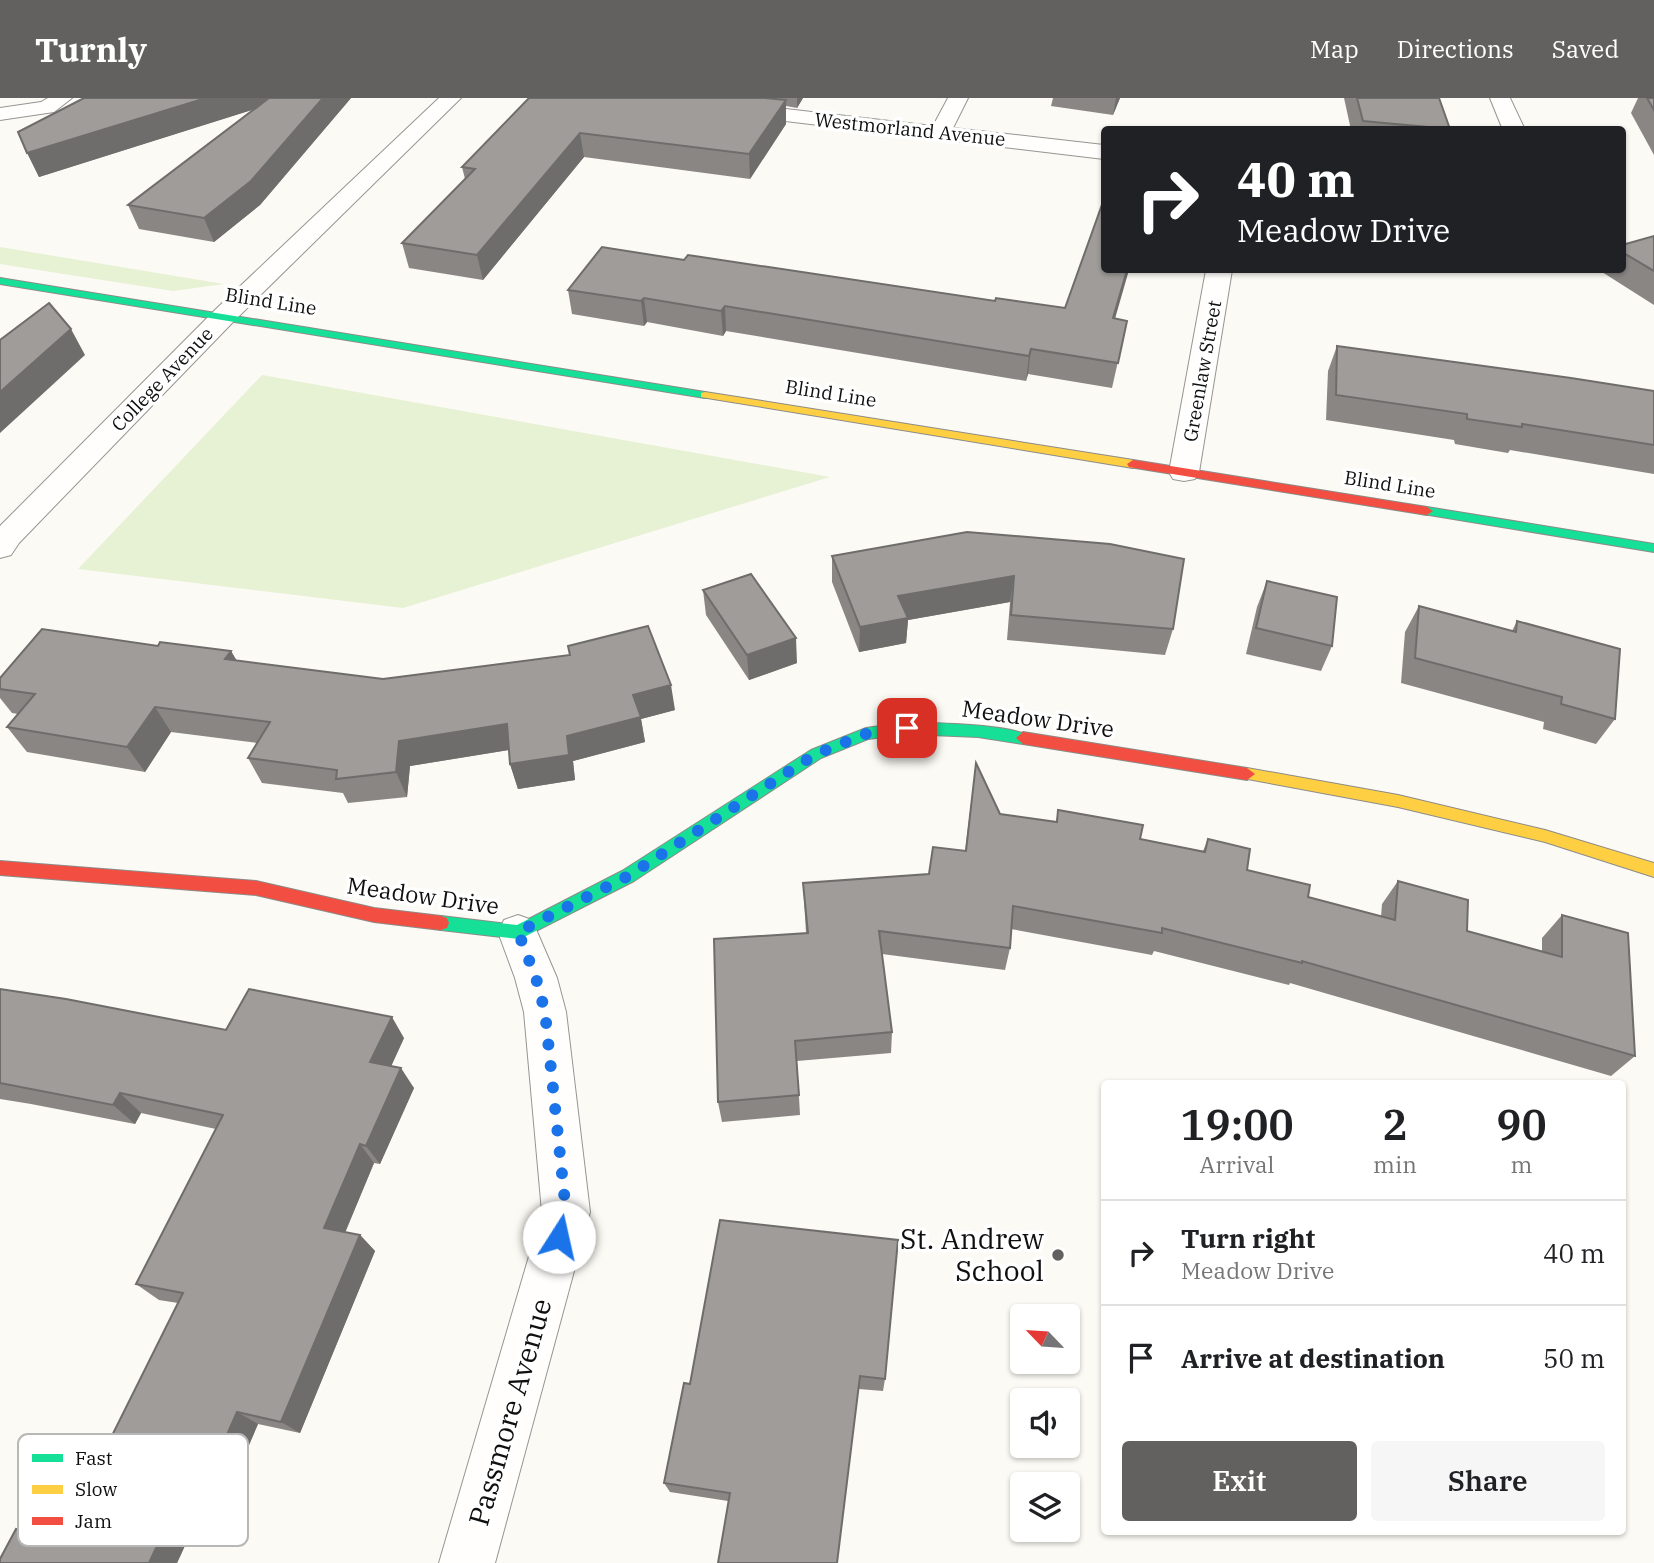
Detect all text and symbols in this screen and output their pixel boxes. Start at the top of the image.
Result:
text: Turnly [35,28,147,71]
text: Map [1310,33,1359,65]
text: Directions [1397,33,1514,65]
text: Saved [1552,33,1619,65]
street label: Westmorland Avenue [813,107,1007,151]
text: 40 m [1237,147,1355,210]
icon: right [1122,154,1213,245]
text: Meadow Drive [1237,209,1450,251]
street label: Blind Line [224,282,318,320]
street label: Greenlaw Street [1178,298,1226,444]
street label: College Avenue [106,322,218,436]
street label: Blind Line [784,374,878,412]
street label: Blind Line [1343,465,1437,503]
street label: Meadow Drive [960,692,1116,744]
pin [877,698,937,758]
icon: arrive [888,709,926,747]
street label: Meadow Drive [345,869,501,921]
text: 19:00 [1180,1097,1294,1152]
text: 2 [1382,1097,1408,1152]
text: 90 [1496,1097,1547,1152]
text: Arrival [1200,1149,1274,1179]
text: min [1373,1149,1417,1179]
text: m [1510,1149,1532,1179]
position arrow [522,1200,596,1274]
place label: St. Andrew School [900,1220,1044,1289]
text: Turn right [1181,1221,1315,1255]
icon: right [1122,1234,1160,1272]
text: 40 m [1543,1236,1605,1270]
marker: St. Andrew School [1050,1247,1066,1263]
text: Meadow Drive [1181,1255,1334,1285]
street label: Passmore Avenue [459,1294,560,1530]
north arrow [1010,1304,1080,1374]
map controls [1010,1304,1080,1542]
icon: arrive [1122,1339,1160,1377]
text: Arrive at destination [1181,1341,1445,1375]
text: 50 m [1543,1341,1605,1375]
button: sound [1010,1388,1080,1458]
legend [18,1434,248,1546]
button: Exit [1122,1441,1357,1521]
button: Share [1371,1441,1605,1521]
text: Fast [75,1446,113,1470]
button: layers [1010,1472,1080,1542]
text: Slow [75,1477,117,1501]
text: Jam [75,1509,112,1533]

